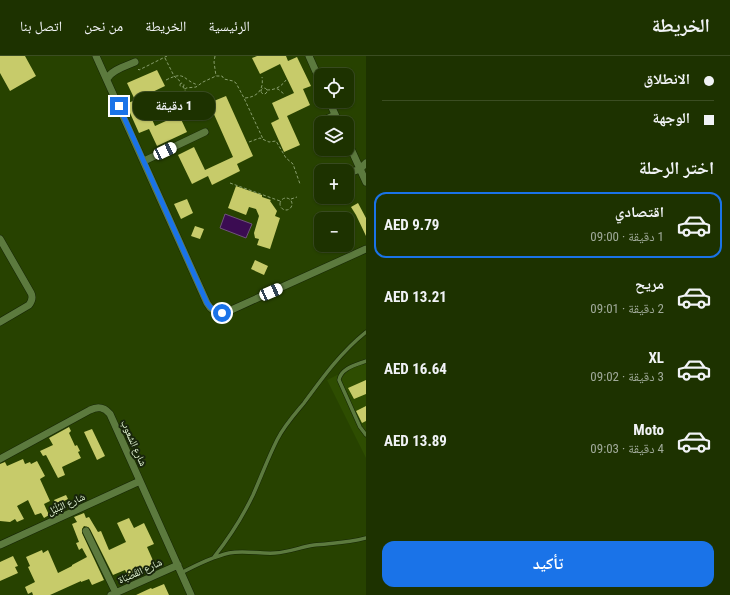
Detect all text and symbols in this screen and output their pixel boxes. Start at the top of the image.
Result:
text: الخريطة [652,14,710,37]
text: اتصل بنا [20,18,62,34]
text: من نحن [84,18,123,34]
text: الخريطة [145,18,186,34]
text: الرئيسية [208,18,250,34]
map controls [314,68,354,252]
button: locate [314,68,354,108]
text: الانطلاق [644,70,690,88]
callout: 1 دقيقة [133,92,215,120]
route end [110,97,128,115]
text: 1 دقيقة [156,98,192,113]
text: الوجهة [652,109,690,127]
button: layers [314,116,354,156]
car [152,140,178,162]
text: اختر الرحلة [639,157,714,178]
button: + [314,164,354,204]
text: اقتصادي [615,203,664,221]
icon: car [676,207,712,243]
button: − [314,212,354,252]
text: AED 9.79 [384,216,439,234]
text: 1 دقيقة · 09:00 [590,229,664,244]
text: مريح [635,275,664,293]
icon: car [676,279,712,315]
car [258,282,284,302]
text: AED 13.21 [384,288,447,306]
text: 2 دقيقة · 09:01 [590,301,664,316]
route start [213,304,231,322]
text: XL [648,349,664,367]
icon: car [676,351,712,387]
text: AED 16.64 [384,360,447,378]
text: 3 دقيقة · 09:02 [590,369,664,384]
street label: شارع الشعوب [118,418,149,468]
text: Moto [633,421,664,439]
icon: car [676,423,712,459]
text: AED 13.89 [384,432,447,450]
text: 4 دقيقة · 09:03 [590,441,664,456]
street label: شارع البُلْبُل [45,490,87,518]
button: تأكيد [382,541,714,587]
street label: شارع القَصْبَاة [116,556,164,586]

